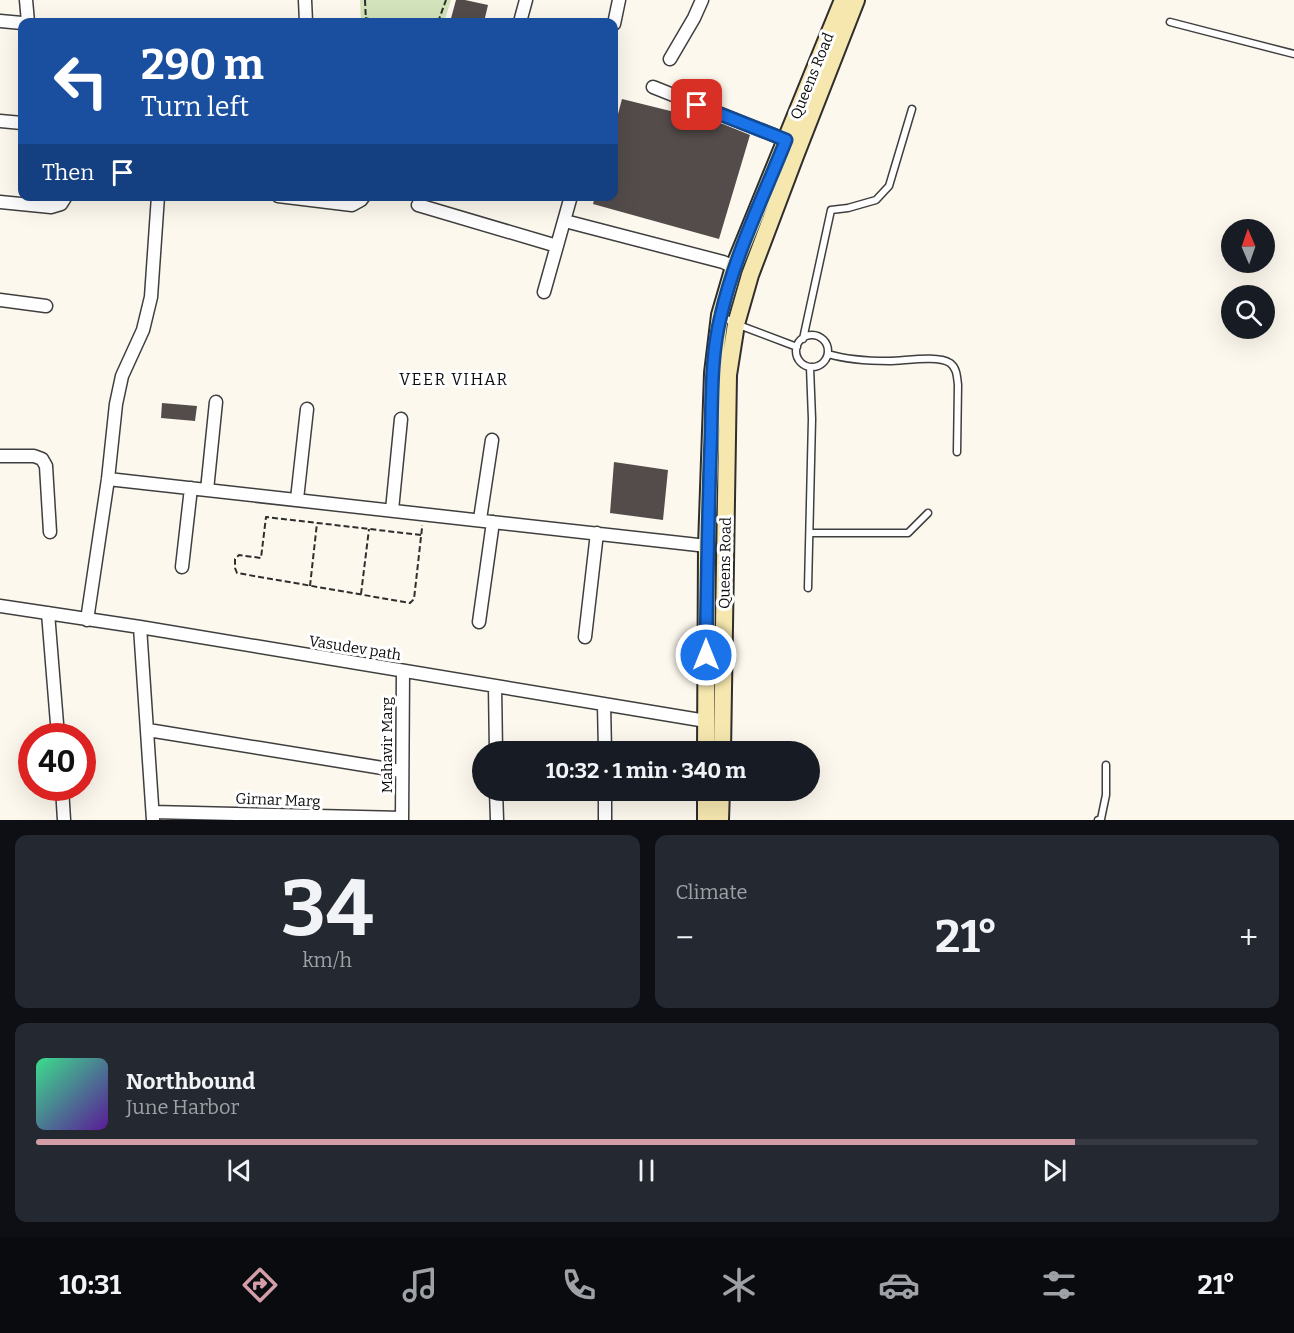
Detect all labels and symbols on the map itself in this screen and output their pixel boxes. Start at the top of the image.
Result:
street label: Queens Road [786,30,838,122]
pin [671,79,722,130]
north arrow [1221,219,1275,273]
district label: VEER VIHAR [399,370,509,389]
street label: Queens Road [715,517,735,609]
position arrow [674,623,738,687]
street label: Vasudev path [308,632,403,664]
street label: Mahavir Marg [378,697,396,793]
speed limit sign: 40 [18,723,96,801]
street label: Girnar Marg [235,790,321,810]

